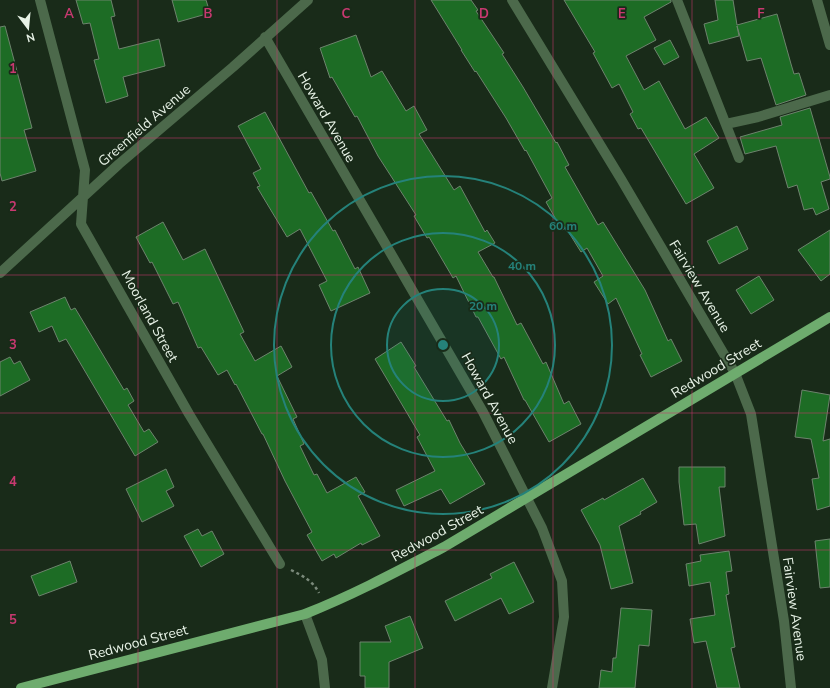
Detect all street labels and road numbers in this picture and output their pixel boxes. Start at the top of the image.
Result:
street label: Howard Avenue [293,68,360,166]
street label: Greenfield Avenue [94,80,195,171]
street label: Fairview Avenue [665,237,735,336]
street label: Moorland Street [117,267,183,366]
street label: Redwood Street [668,334,765,403]
street label: Howard Avenue [457,349,523,447]
street label: Redwood Street [388,500,487,566]
street label: Fairview Avenue [778,556,811,662]
street label: Redwood Street [86,620,190,665]

